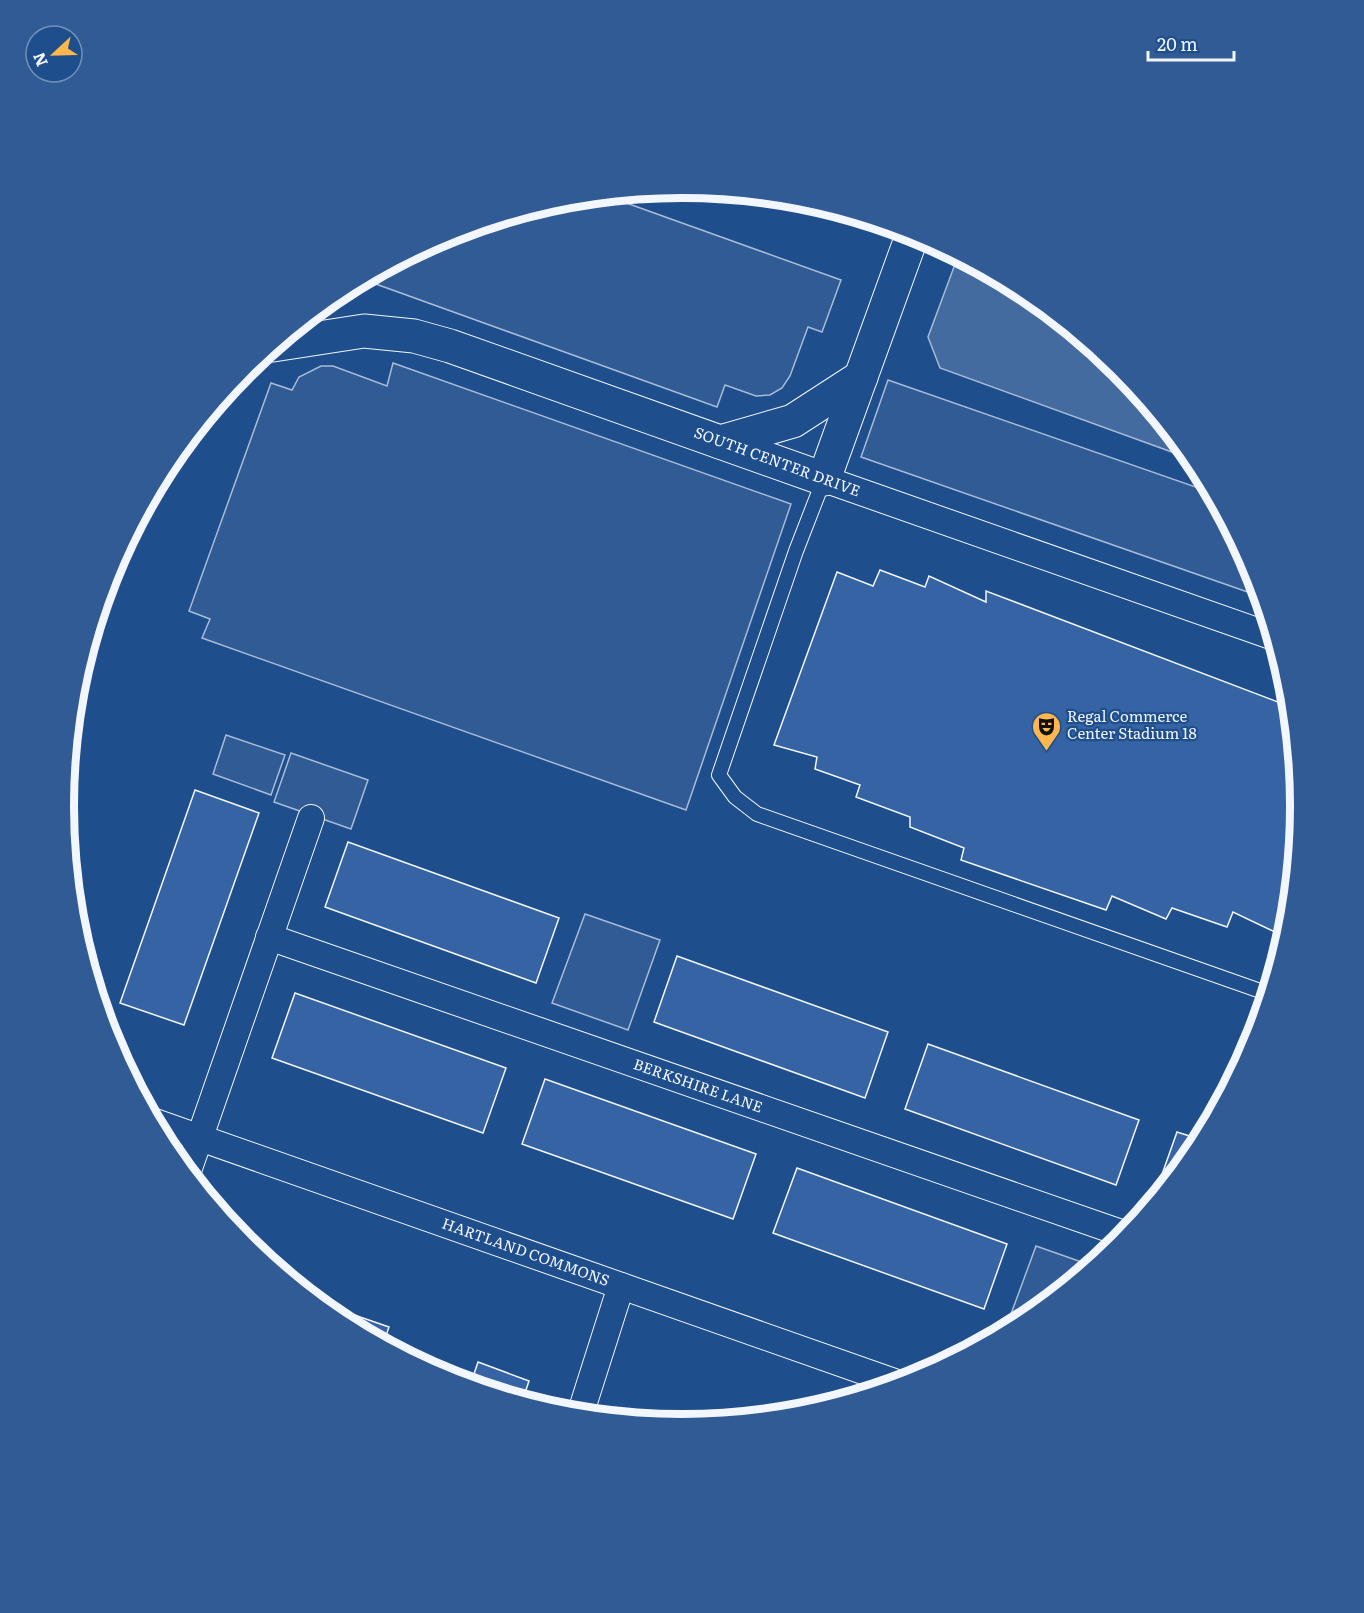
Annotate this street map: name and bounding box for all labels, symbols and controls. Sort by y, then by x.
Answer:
north arrow [24,24,84,84]
scale bar [1148,24,1234,62]
text: 20 m [1157,30,1198,57]
text: N [26,49,53,71]
street label: SOUTH CENTER DRIVE [691,420,864,501]
place label: Regal Commerce Center Stadium 18 [1067,704,1197,744]
theatre icon: Regal Commerce Center Stadium 18 [1030,710,1062,752]
street label: BERKSHIRE LANE [631,1051,766,1118]
street label: HARTLAND COMMONS [439,1211,613,1291]

